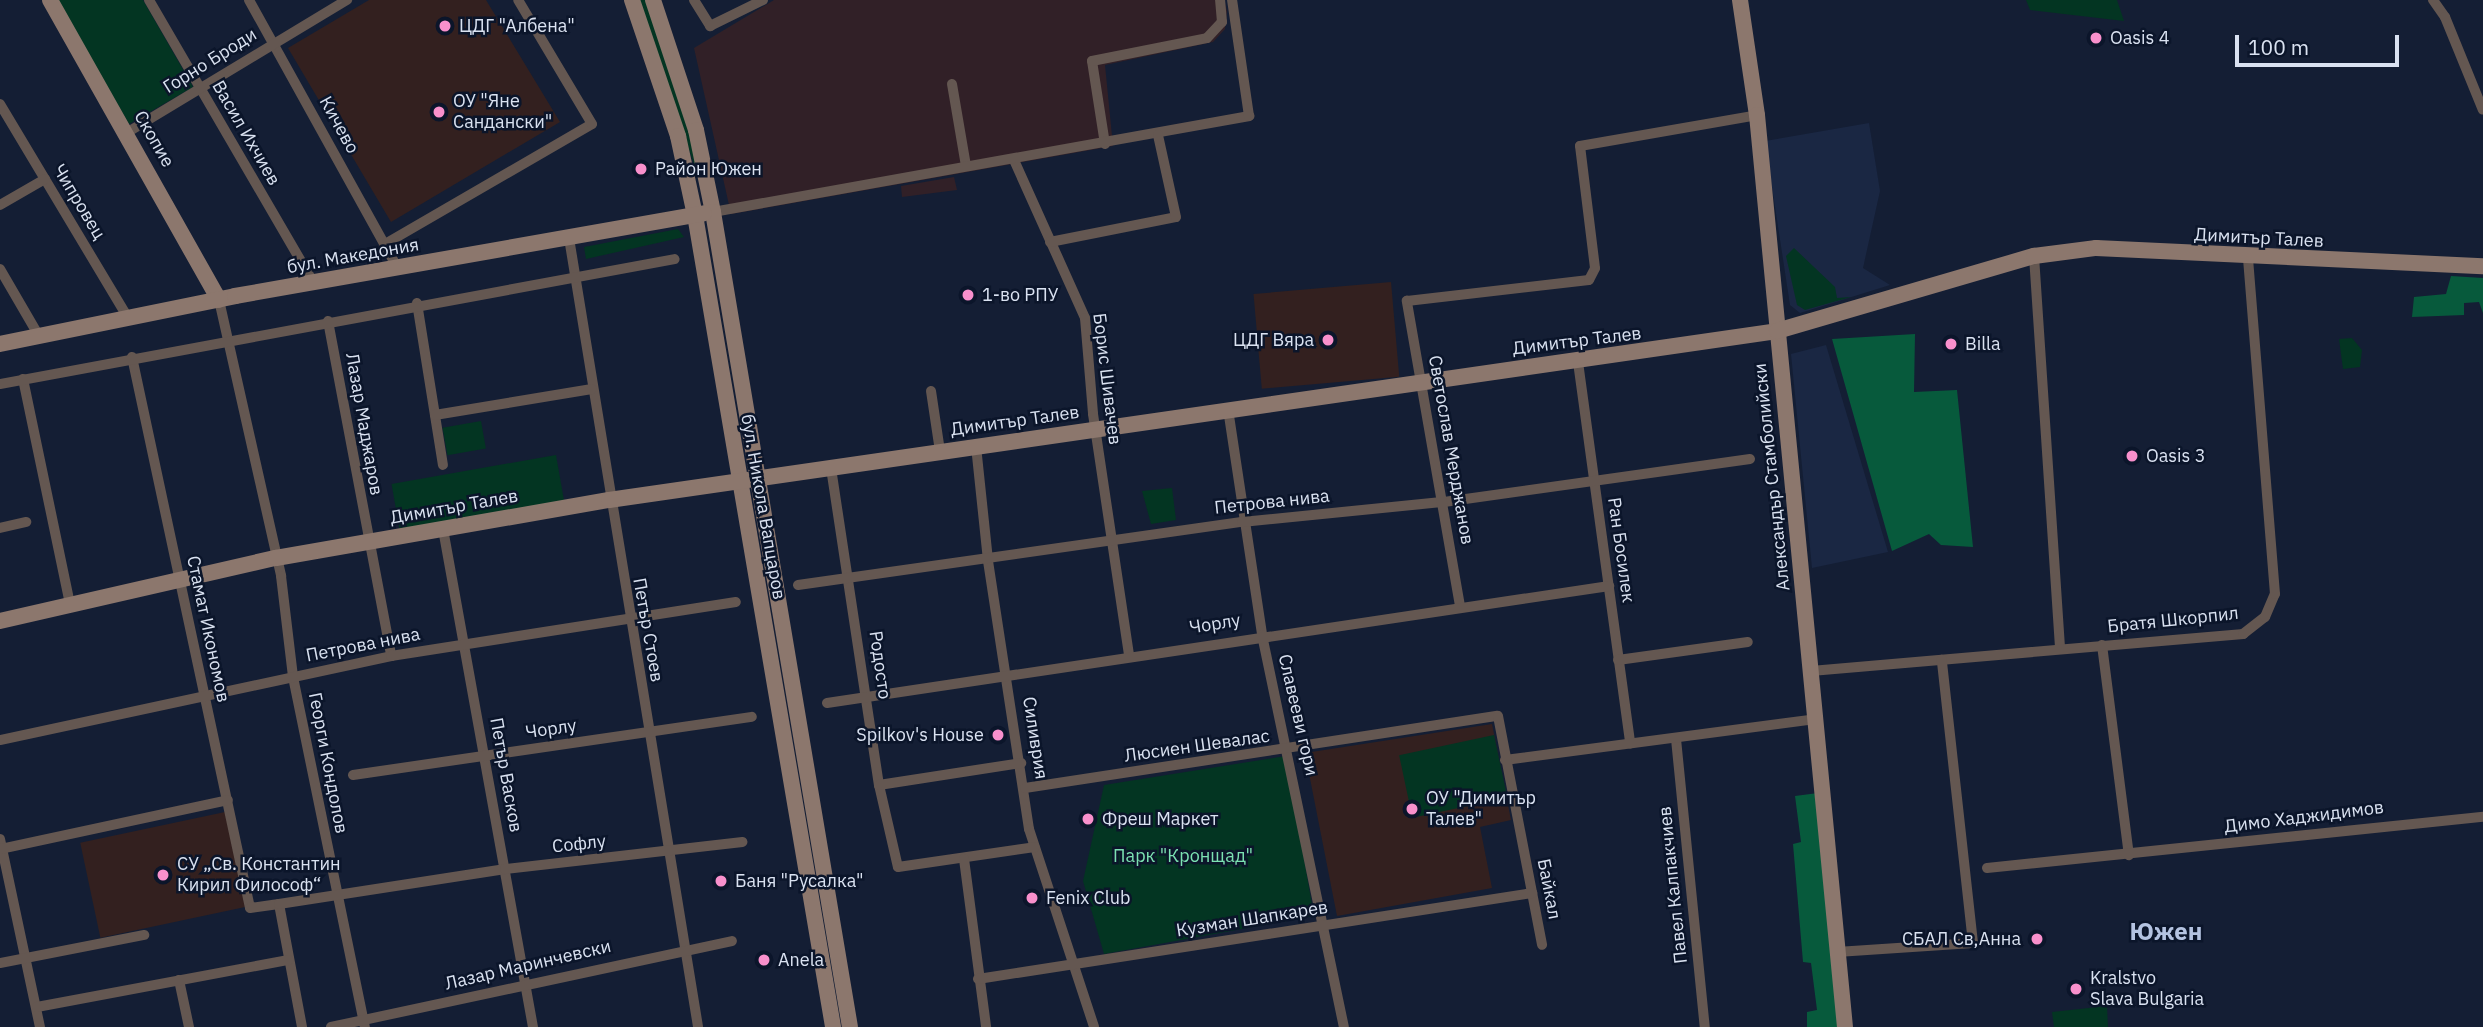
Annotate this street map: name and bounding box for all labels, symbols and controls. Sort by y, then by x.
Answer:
place label: ЦДГ "Албена" [459,15,575,37]
marker: ЦДГ "Албена" [437,18,453,34]
scale bar [2238,21,2402,65]
street label: Горно Броди [159,24,261,98]
place label: Oasis 4 [2110,27,2169,49]
marker: Oasis 4 [2088,30,2104,46]
text: 100 m [2248,33,2309,61]
street label: Васил Ихчиев [207,77,285,189]
place label: ОУ "Яне Сандански" [453,91,552,134]
street label: Кичево [315,93,363,157]
marker: ОУ "Яне Сандански" [431,104,447,120]
street label: Скопие [129,107,179,171]
place label: Район Южен [655,158,762,180]
street label: Чипровец [48,161,110,243]
marker: Район Южен [633,161,649,177]
street label: Димитър Талев [2194,224,2324,252]
street label: бул. Македония [285,234,421,278]
place label: 1-во РПУ [982,284,1058,306]
marker: 1-во РПУ [960,287,976,303]
street label: Борис Шивачев [1088,312,1126,446]
street label: Димитър Талев [1511,322,1643,360]
place label: ЦДГ Вяра [1233,329,1314,351]
marker: ЦДГ Вяра [1320,332,1336,348]
place label: Billa [1965,333,2001,355]
marker: Billa [1943,336,1959,352]
street label: Лазар Маджаров [341,351,387,497]
street label: Светослав Мерджанов [1424,354,1478,546]
street label: Александър Стамболийски [1749,362,1795,592]
street label: Димитър Талев [949,401,1081,441]
street label: бул. Никола Вапцаров [736,413,790,601]
place label: Oasis 3 [2146,445,2205,467]
marker: Oasis 3 [2124,448,2140,464]
street label: Димитър Талев [388,485,520,529]
street label: Петрова нива [1213,485,1331,519]
street label: Ран Босилек [1603,496,1639,604]
street label: Стамат Икономов [182,554,234,704]
street label: Петър Стоев [628,576,668,684]
street label: Братя Шкорпил [2106,602,2240,638]
street label: Чорлу [1188,609,1242,639]
street label: Петрова нива [304,623,422,667]
street label: Родосто [865,629,895,701]
street label: Славееви гори [1274,652,1322,778]
street label: Георги Кондолов [304,691,352,835]
street label: Силиврия [1018,695,1052,781]
street label: Чорлу [524,715,578,743]
street label: Петър Васков [485,716,527,834]
place label: Spilkov's House [856,724,984,746]
street label: Люсиен Шевалас [1123,725,1271,767]
marker: Spilkov's House [990,727,1006,743]
place label: ОУ "Димитър Талев" [1426,788,1536,830]
street label: Димо Хаджидимов [2223,796,2385,838]
marker: ОУ "Димитър Талев" [1404,801,1420,817]
street label: Павел Калпакчиев [1654,805,1692,965]
place label: Фреш Маркет [1102,808,1219,830]
marker: Фреш Маркет [1080,811,1096,827]
street label: Софлу [551,830,607,858]
park label: Парк "Кронщад" [1113,845,1253,867]
place label: СУ „Св. Константин Кирил Философ“ [177,854,341,896]
street label: Байкал [1533,857,1565,921]
marker: СУ „Св. Константин Кирил Философ“ [155,867,171,883]
place label: Баня "Русалка" [735,870,864,892]
marker: Баня "Русалка" [713,873,729,889]
place label: Fenix Club [1046,887,1130,909]
marker: Fenix Club [1024,890,1040,906]
street label: Кузман Шапкарев [1175,896,1329,942]
district label: Южен [2130,918,2202,946]
place label: СБАЛ Св,Анна [1902,928,2021,950]
marker: СБАЛ Св,Анна [2027,929,2047,949]
street label: Лазар Маринчевски [443,935,613,995]
place label: Anela [778,949,824,971]
marker: Anela [756,952,772,968]
place label: Kralstvo Slava Bulgaria [2090,968,2204,1010]
marker: Kralstvo Slava Bulgaria [2068,981,2084,997]

